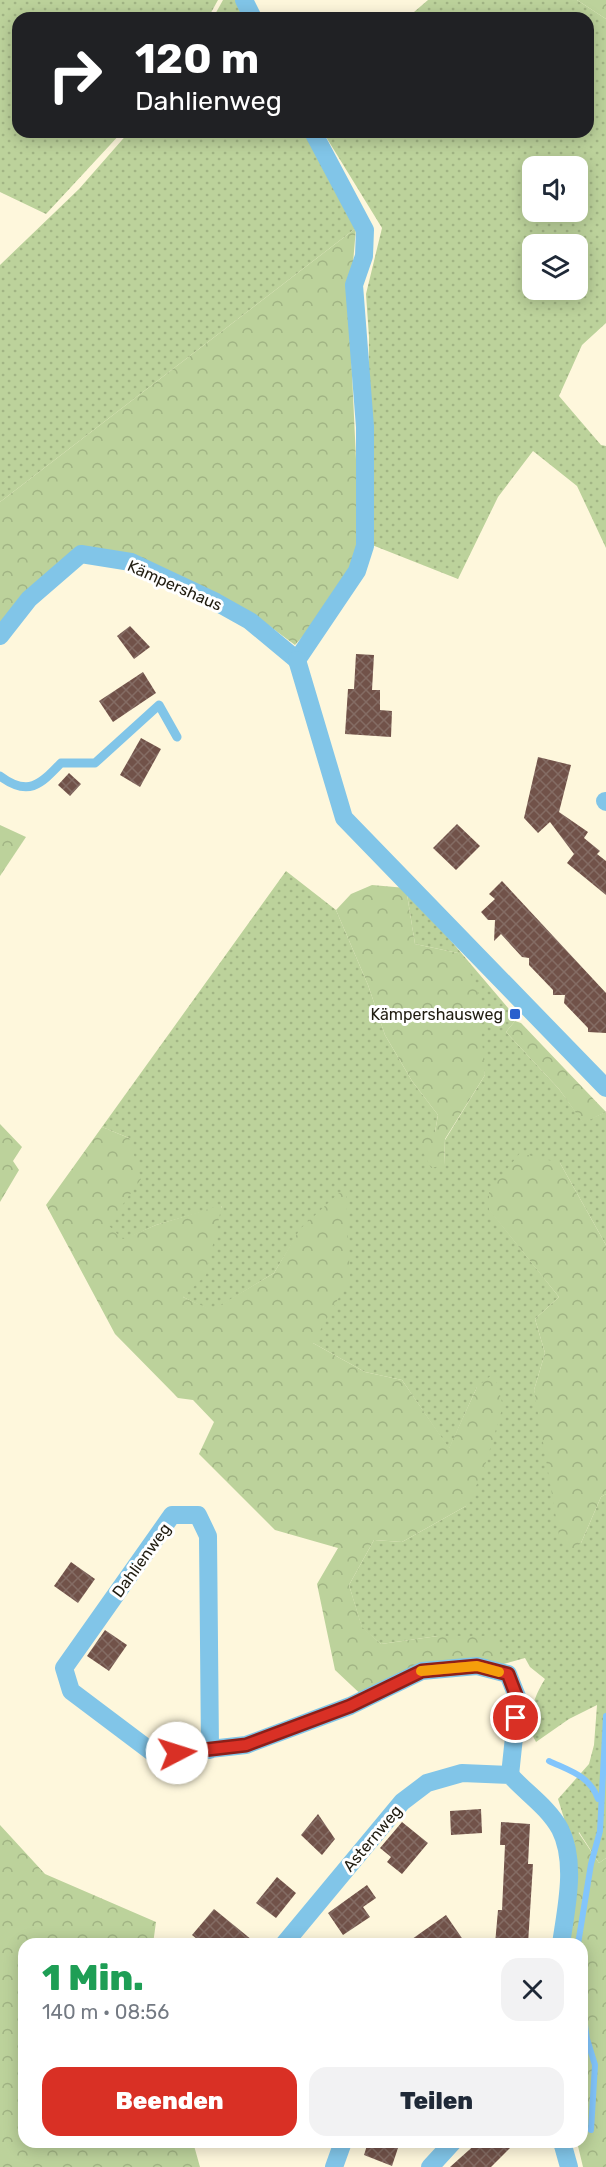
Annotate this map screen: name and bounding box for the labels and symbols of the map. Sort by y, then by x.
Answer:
street label: Kämpershaus [124,556,225,615]
place label: Kämpershausweg [370,1005,503,1024]
marker: Kämpershausweg [508,1007,522,1021]
street label: Dahlienweg [108,1520,175,1601]
pin [490,1692,541,1743]
position arrow [145,1721,209,1785]
street label: Asternweg [339,1801,406,1875]

